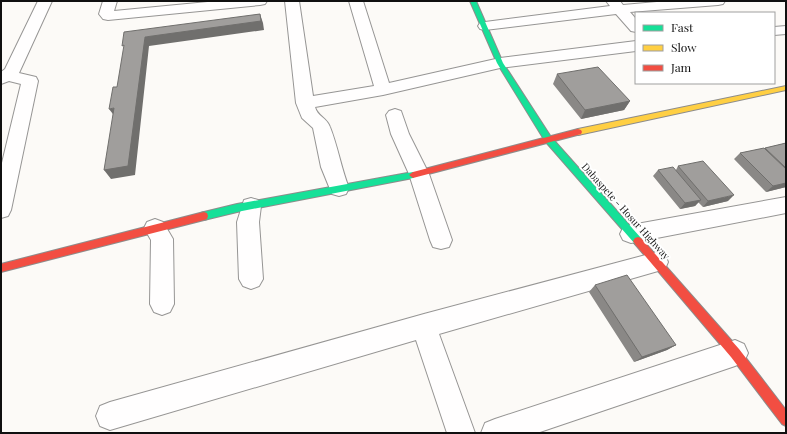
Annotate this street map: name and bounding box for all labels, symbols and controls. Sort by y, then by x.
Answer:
legend [635,12,775,84]
text: Fast [671,19,694,35]
text: Slow [671,39,697,55]
text: Jam [670,59,692,75]
street label: Dabaspete - Hosur Highway [579,160,673,262]

